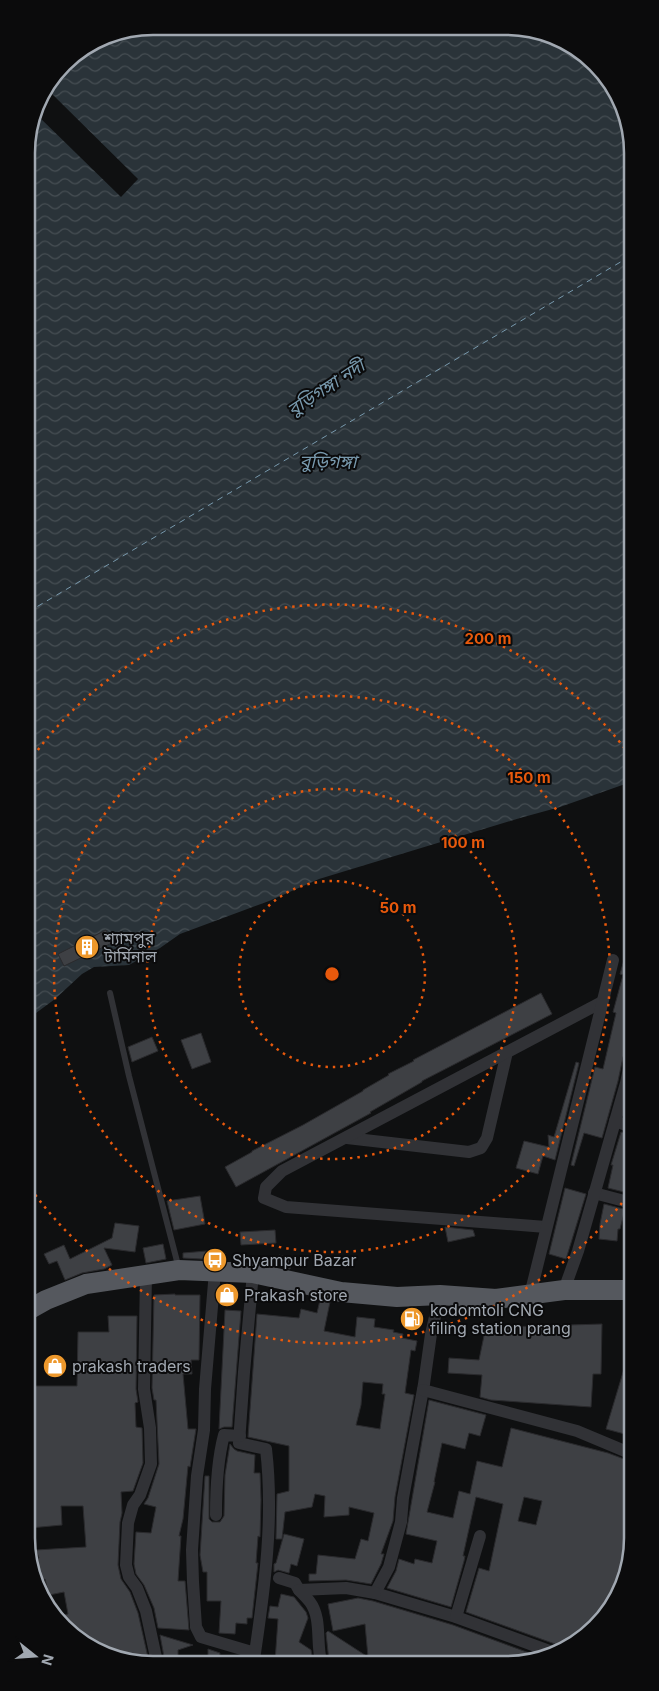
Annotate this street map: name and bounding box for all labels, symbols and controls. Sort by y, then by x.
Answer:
water label: বুড়িগঙ্গা নদী [283,353,371,421]
water label: বুড়িগঙ্গা [299,451,360,473]
text: 200 m [465,629,511,648]
text: 150 m [507,768,551,787]
text: 100 m [441,833,485,852]
text: 50 m [380,898,416,917]
place label: শ্যামপুর টার্মিনাল [103,928,157,966]
building icon: শ্যামপুর টার্মিনাল [74,934,100,960]
centre of rings [323,965,341,983]
bus stop icon: Shyampur Bazar [202,1247,228,1273]
place label: Shyampur Bazar [232,1250,356,1270]
shop icon: Prakash store [214,1282,240,1308]
place label: Prakash store [244,1285,348,1305]
place label: kodomtoli CNG filing station prang [430,1300,571,1338]
fuel station icon: kodomtoli CNG filing station prang [399,1306,425,1332]
shop icon: prakash traders [42,1353,68,1379]
place label: prakash traders [72,1356,191,1376]
north arrow [10,1631,60,1681]
text: N [38,1652,58,1668]

